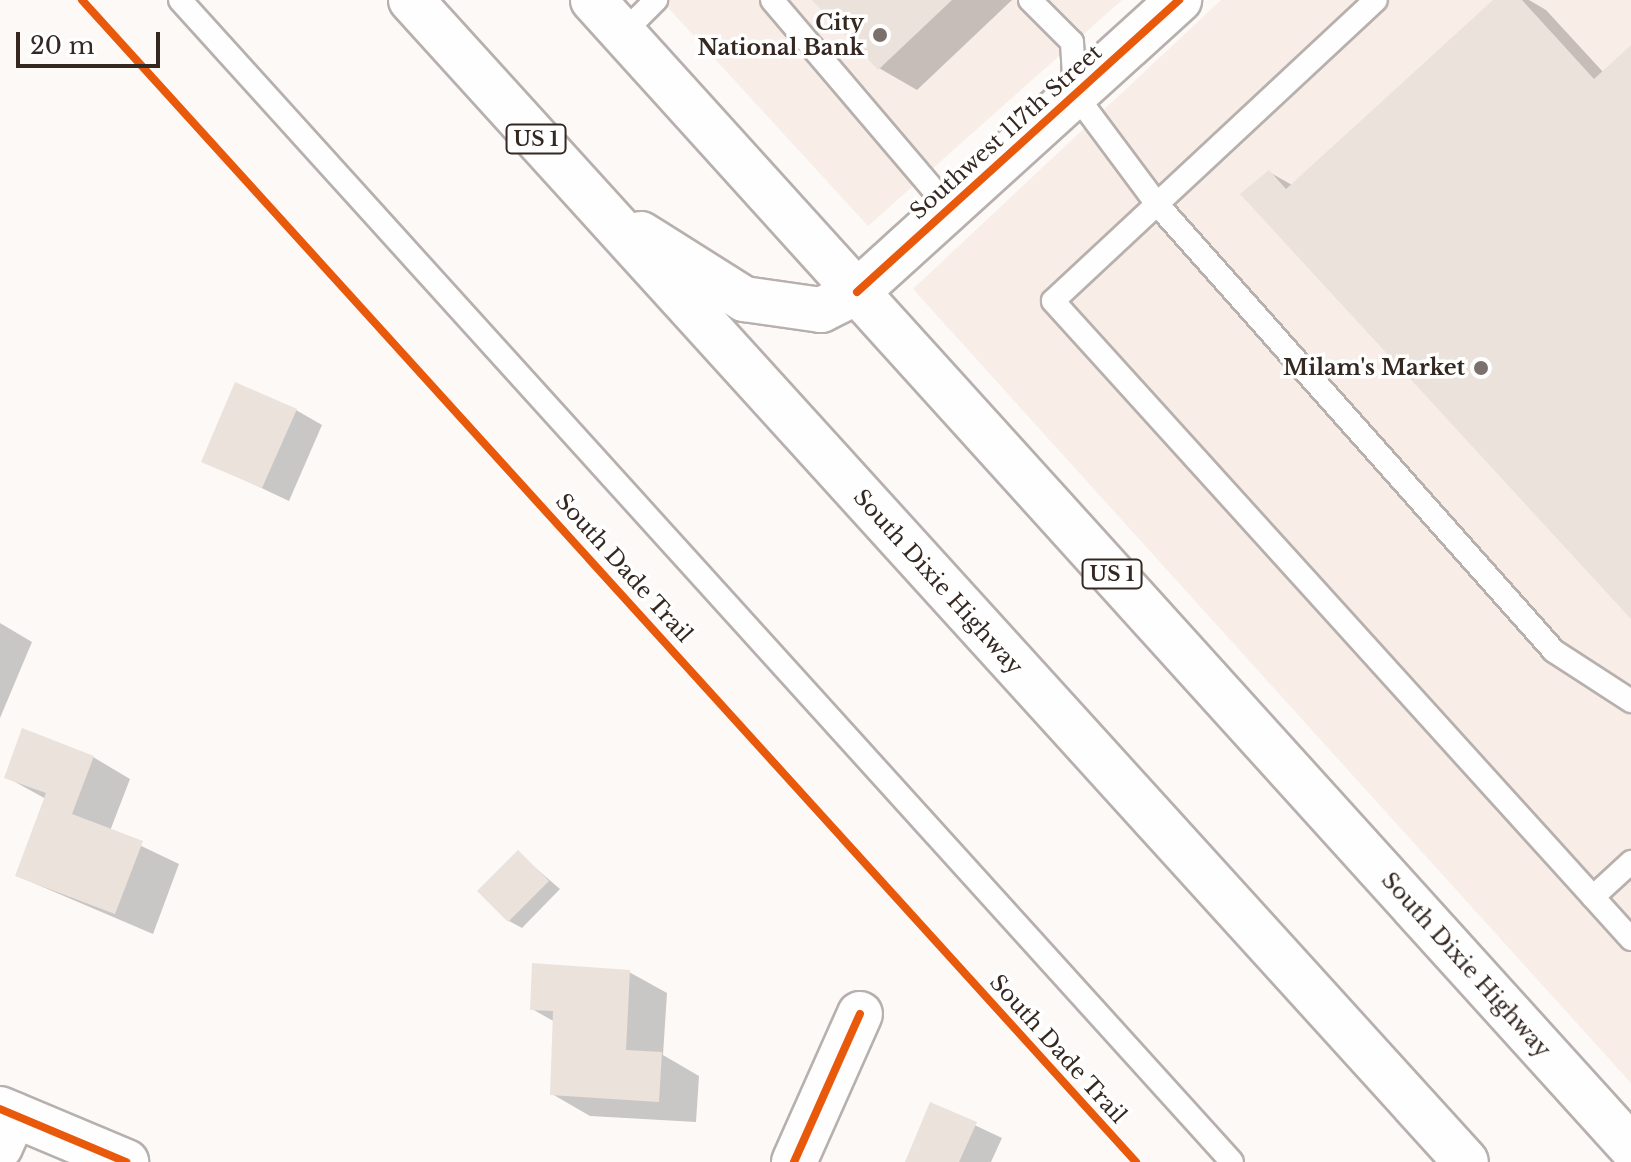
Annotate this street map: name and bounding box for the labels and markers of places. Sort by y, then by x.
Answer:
place label: City National Bank [698,9,864,60]
marker: City National Bank [871,26,889,44]
place label: Milam's Market [1283,355,1465,381]
marker: Milam's Market [1472,359,1490,377]

